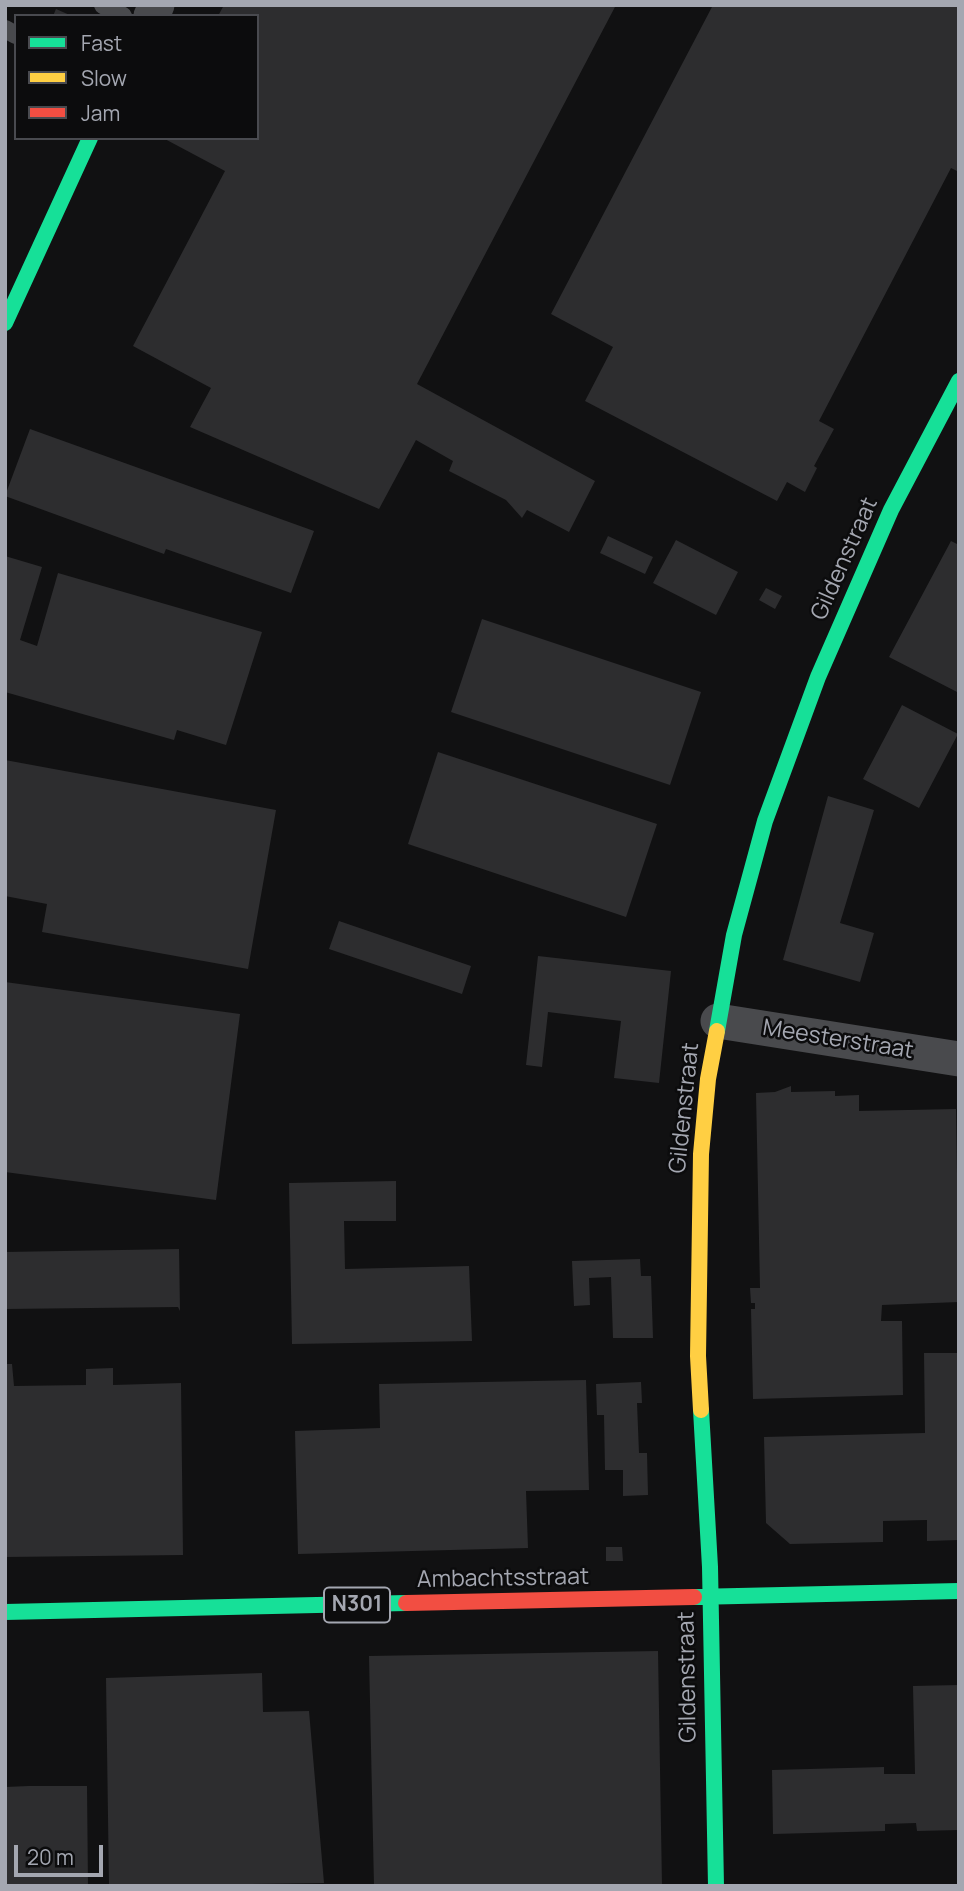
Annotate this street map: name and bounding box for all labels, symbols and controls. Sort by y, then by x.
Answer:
legend [14,14,259,140]
text: Fast [81,29,122,57]
text: Slow [81,64,127,92]
text: Jam [81,99,120,127]
street label: Gildenstraat [806,493,884,625]
street label: Meesterstraat [761,1014,915,1066]
street label: Gildenstraat [664,1041,706,1175]
street label: Ambachtsstraat [417,1564,589,1594]
road number: N301 [324,1588,390,1622]
street label: Gildenstraat [673,1611,703,1743]
scale bar [18,1832,107,1876]
text: 20 m [27,1843,74,1871]

